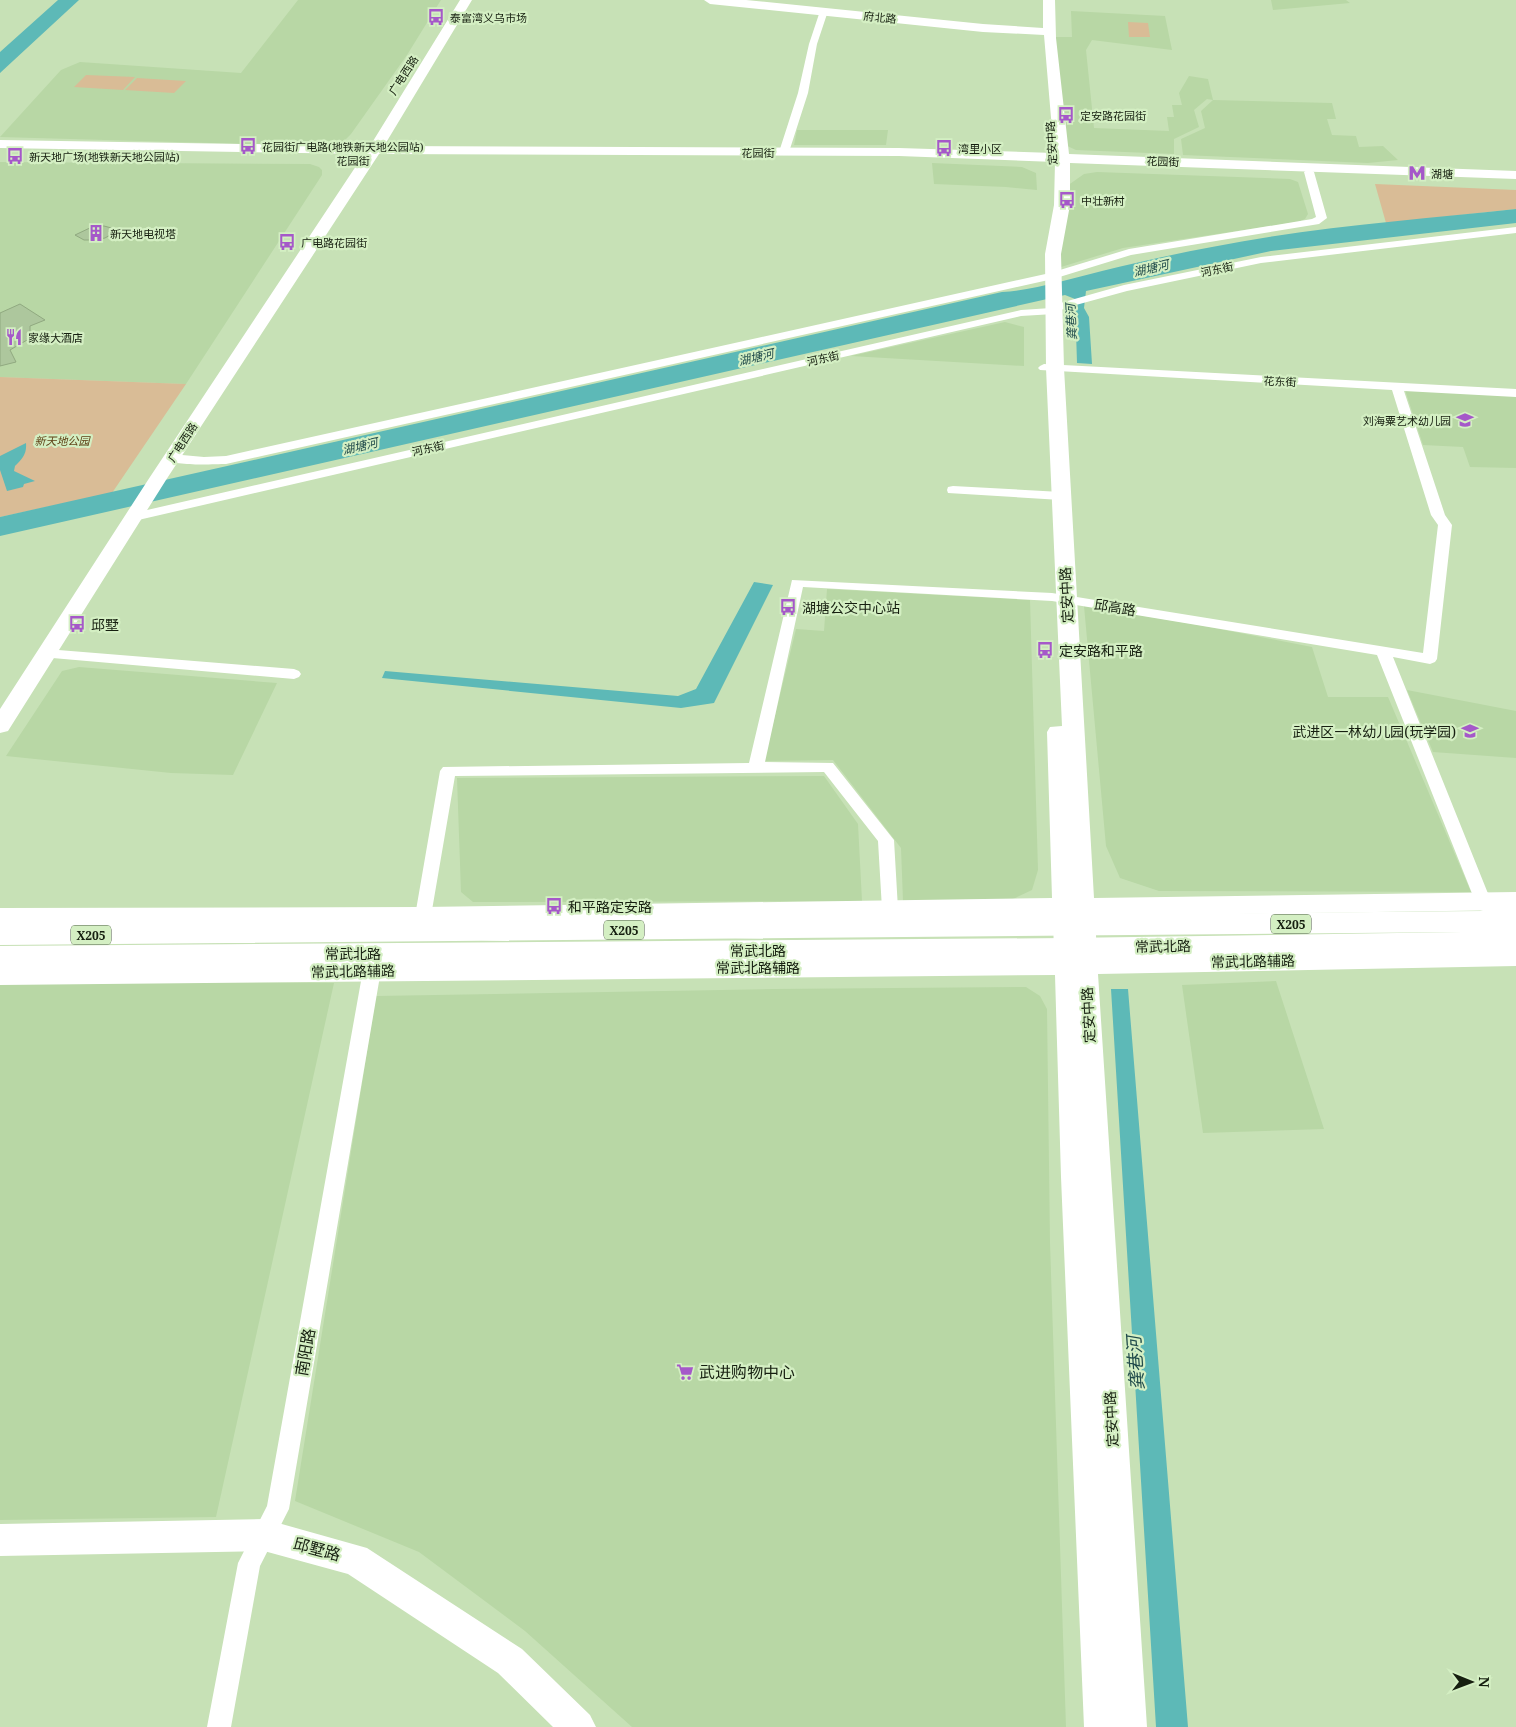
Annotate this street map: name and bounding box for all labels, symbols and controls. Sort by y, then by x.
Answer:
bus stop icon: 泰富湾义乌市场 [426,7,446,27]
street label: 府北路 [863,8,897,26]
place label: 泰富湾义乌市场 [450,10,527,25]
street label: 广电西路 [385,52,421,98]
bus stop icon: 定安路花园街 [1056,105,1076,125]
place label: 定安路花园街 [1080,108,1146,123]
street label: 定安中路 [1042,121,1060,165]
bus stop icon: 花园街广电路(地铁新天地公园站) [238,136,258,156]
bus stop icon: 湾里小区 [934,138,954,158]
place label: 花园街广电路(地铁新天地公园站) [262,139,424,154]
place label: 湾里小区 [958,141,1002,156]
street label: 花园街 [742,145,775,160]
bus stop icon: 新天地广场(地铁新天地公园站) [5,146,25,166]
place label: 新天地广场(地铁新天地公园站) [29,149,180,164]
street label: 花园街 [337,153,370,168]
street label: 花园街 [1146,153,1180,169]
metro station icon: 湖塘 [1407,163,1427,183]
place label: 湖塘 [1431,166,1453,181]
bus stop icon: 中壮新村 [1057,190,1077,210]
place label: 中壮新村 [1081,193,1125,208]
building icon: 新天地电视塔 [86,223,106,243]
place label: 新天地电视塔 [110,226,176,241]
bus stop icon: 广电路花园街 [277,232,297,252]
place label: 广电路花园街 [301,235,367,250]
water label: 湖塘河 [1132,255,1172,280]
street label: 河东街 [1199,258,1235,280]
water label: 龚巷河 [1061,302,1080,340]
restaurant icon: 家缘大酒店 [4,327,24,347]
place label: 家缘大酒店 [28,330,83,345]
water label: 湖塘河 [737,344,777,369]
street label: 河东街 [805,347,841,369]
street label: 花东街 [1263,373,1297,389]
school or university icon: 刘海粟艺术幼儿园 [1455,410,1475,430]
place label: 刘海粟艺术幼儿园 [1363,413,1451,428]
street label: 广电西路 [164,419,200,465]
park label: 新天地公园 [35,433,91,448]
water label: 湖塘河 [341,433,381,458]
street label: 河东街 [410,437,446,459]
street label: 定安中路 [1055,567,1077,623]
street label: 邱高路 [1093,594,1137,620]
bus stop icon: 湖塘公交中心站 [778,597,798,617]
place label: 湖塘公交中心站 [802,598,900,617]
bus stop icon: 邱墅 [67,614,87,634]
place label: 邱墅 [91,615,119,634]
bus stop icon: 定安路和平路 [1035,640,1055,660]
place label: 定安路和平路 [1059,641,1143,660]
school or university icon: 武进区一林幼儿园(玩学园) [1460,721,1480,741]
place label: 武进区一林幼儿园(玩学园) [1292,722,1456,741]
bus stop icon: 和平路定安路 [544,896,564,916]
place label: 和平路定安路 [568,897,652,916]
road number: X205 [1271,914,1311,934]
road number: X205 [604,920,644,940]
road number: X205 [71,926,111,944]
street label: 常武北路 [1135,936,1191,956]
street label: 常武北路 [730,941,786,960]
street label: 常武北路 [325,944,381,963]
street label: 常武北路辅路 [1211,951,1295,971]
street label: 常武北路辅路 [716,958,800,977]
street label: 常武北路辅路 [311,961,395,981]
street label: 定安中路 [1077,987,1099,1043]
street label: 南阳路 [290,1326,320,1378]
water label: 龚巷河 [1121,1332,1149,1391]
place label: 武进购物中心 [699,1361,795,1383]
supermarket icon: 武进购物中心 [675,1362,695,1382]
street label: 定安中路 [1100,1391,1122,1447]
street label: 邱墅路 [291,1532,343,1566]
north arrow [1446,1657,1496,1707]
text: N [1475,1677,1494,1688]

